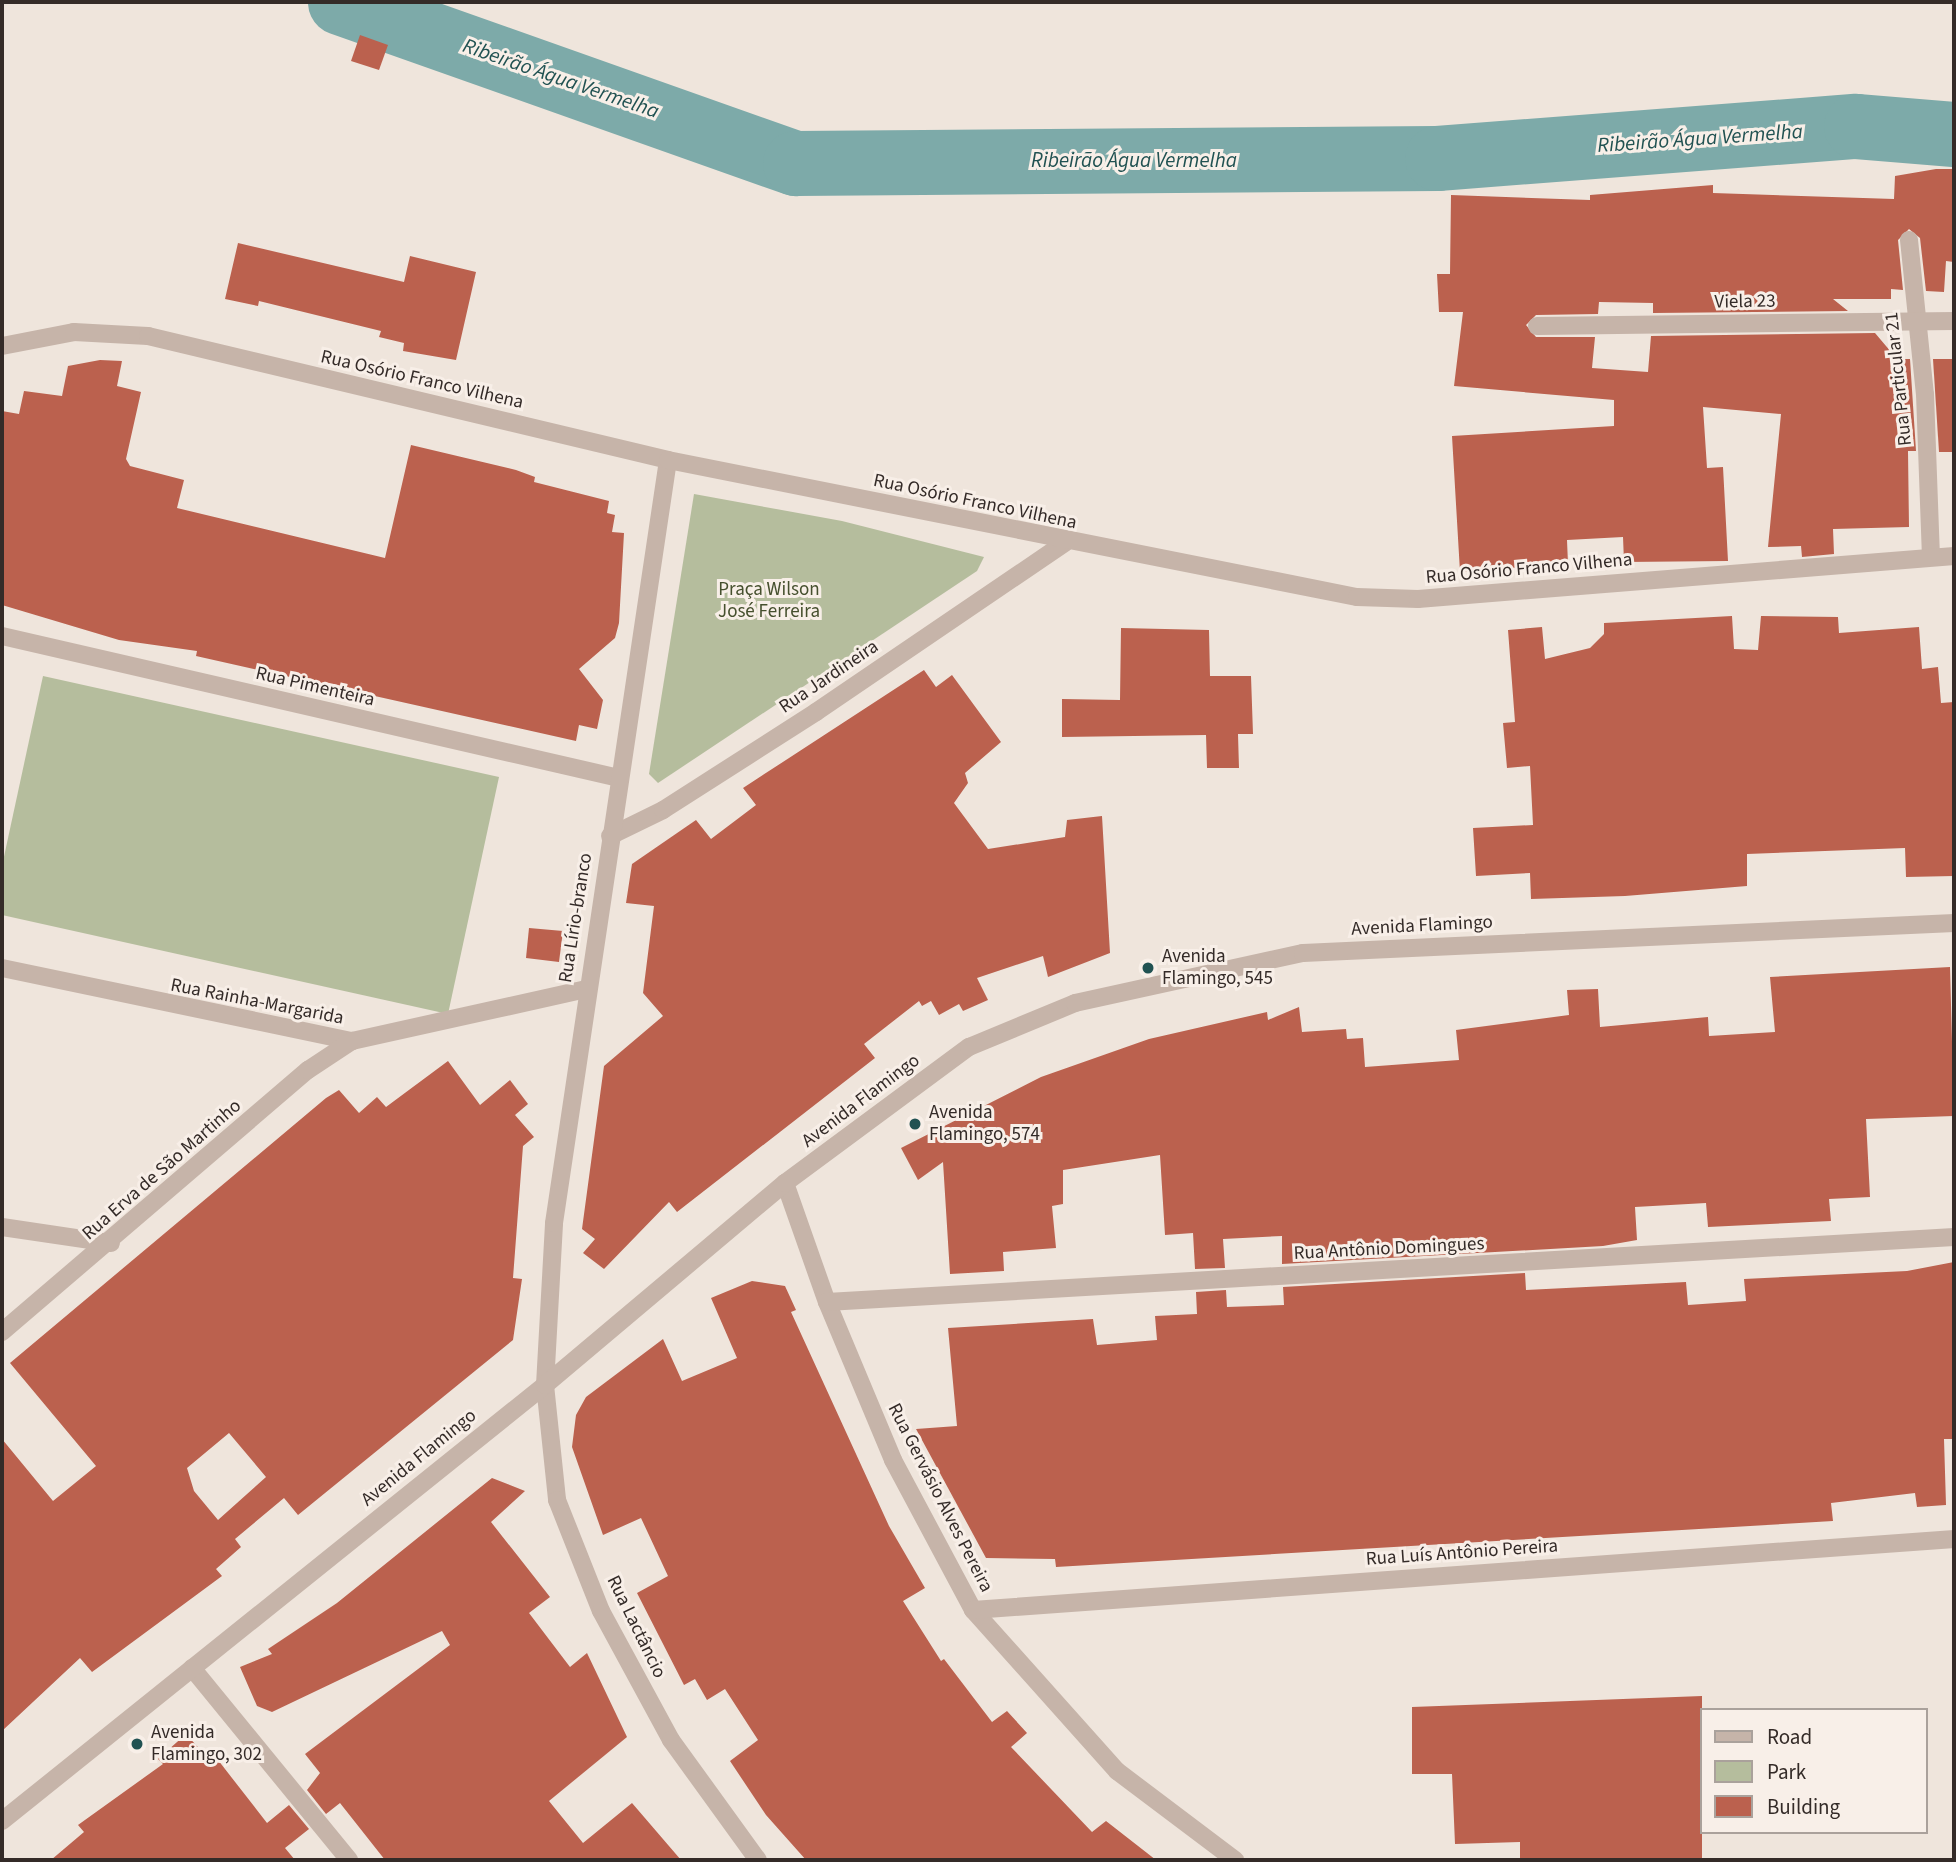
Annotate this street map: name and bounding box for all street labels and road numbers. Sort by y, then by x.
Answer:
street label: Viela 23 [1714,290,1776,314]
street label: Rua Particular 21 [1881,311,1917,447]
street label: Rua Osório Franco Vilhena [318,346,526,414]
street label: Rua Osório Franco Vilhena [871,469,1079,535]
street label: Rua Osório Franco Vilhena [1425,549,1633,589]
street label: Rua Jardineira [775,635,883,719]
street label: Rua Pimenteira [253,662,377,712]
street label: Rua Lírio-branco [554,851,598,985]
street label: Avenida Flamingo [1351,911,1493,941]
street label: Rua Rainha-Margarida [169,974,345,1030]
street label: Avenida Flamingo [798,1049,924,1153]
street label: Rua Erva de São Martinho [78,1095,246,1245]
street label: Rua Antônio Domingues [1293,1233,1485,1265]
street label: Rua Gervásio Alves Pereira [882,1400,998,1596]
street label: Avenida Flamingo [357,1405,481,1511]
street label: Rua Luís Antônio Pereira [1365,1535,1559,1571]
street label: Rua Lactâncio [601,1572,671,1682]

